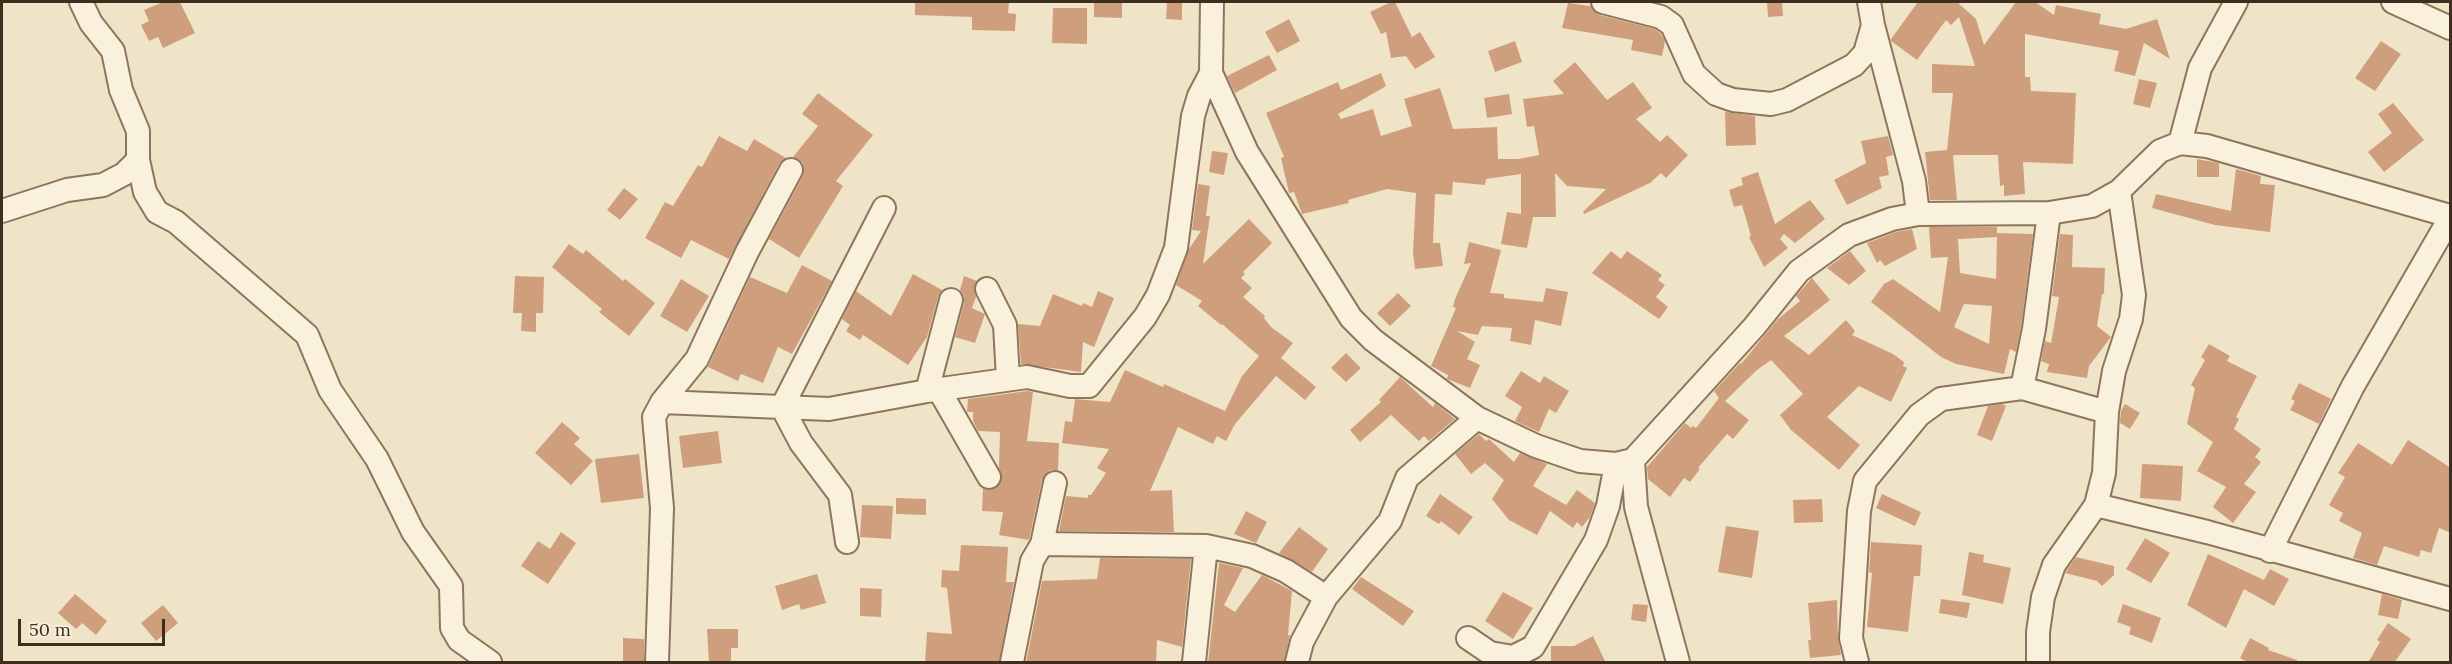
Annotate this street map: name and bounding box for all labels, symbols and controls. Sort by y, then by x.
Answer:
scale bar [21,607,168,645]
text: 50 m [29,618,71,641]

